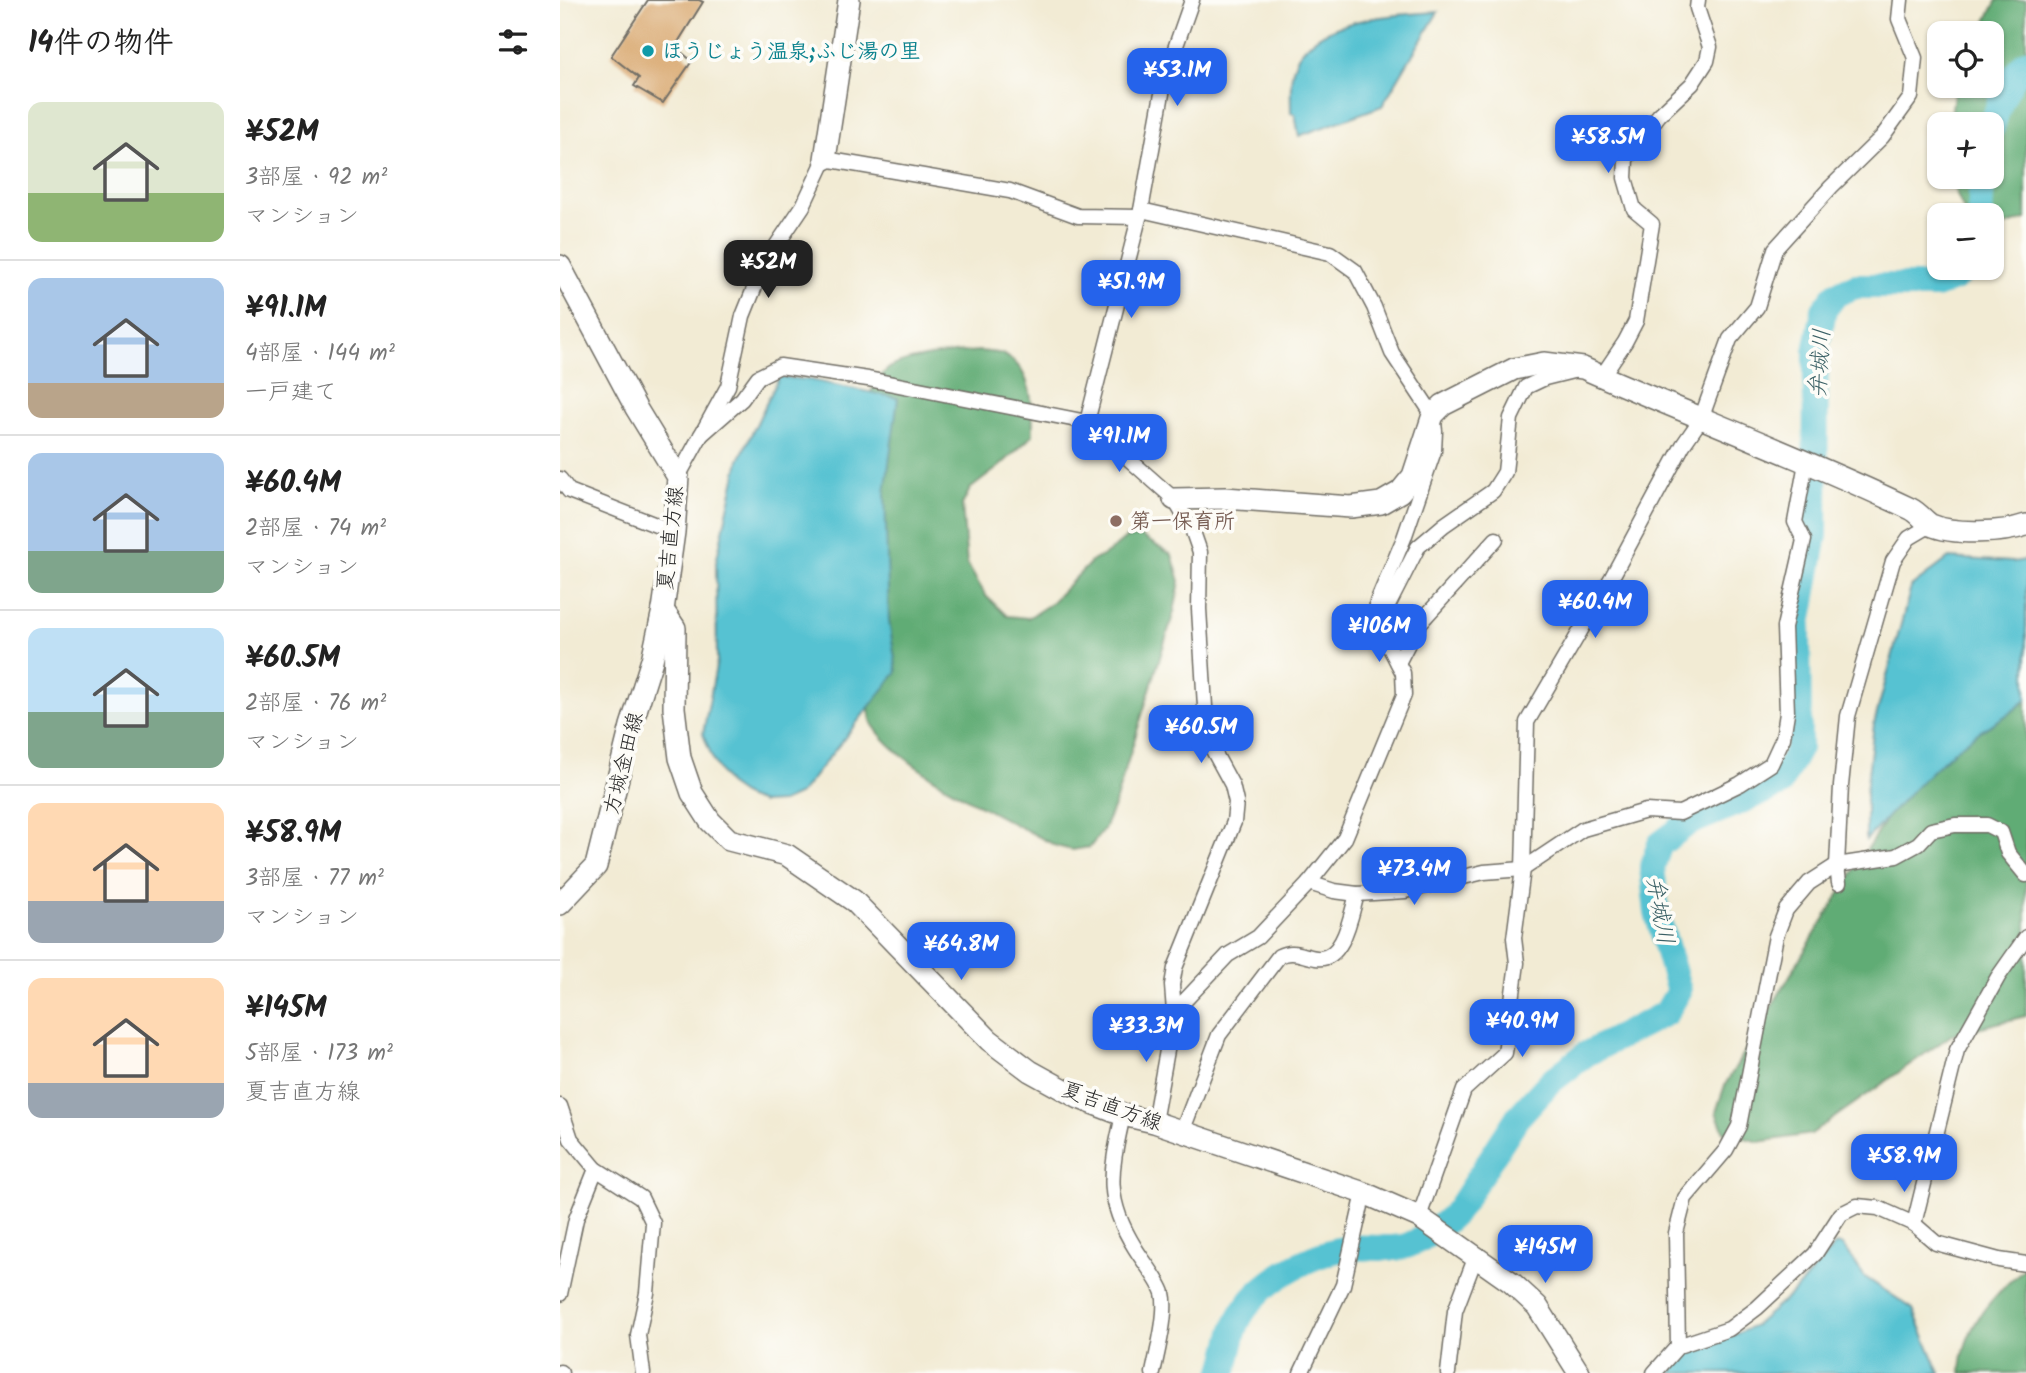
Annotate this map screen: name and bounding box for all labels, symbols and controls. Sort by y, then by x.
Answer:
text: 14件の物件 [28,20,173,68]
map controls [1927,21,2004,280]
button: locate [1927,21,2004,98]
icon: filters [494,23,532,61]
place label: ほうじょう温泉;ふじ湯の里 [662,36,920,69]
marker: ほうじょう温泉;ふじ湯の里 [640,43,656,59]
pin: ¥53.1M [1120,48,1234,108]
text: ¥53.1M [1143,53,1211,89]
text: ¥52M [245,109,319,157]
button: + [1927,112,2004,189]
pin: ¥58.5M [1551,116,1665,175]
text: ¥58.5M [1571,120,1645,156]
icon: home [84,130,168,214]
text: 3部屋 · 92 m² [245,160,387,196]
text: マンション [245,199,359,235]
button: − [1927,203,2004,280]
pin: ¥52M [727,240,809,300]
text: ¥52M [740,245,796,281]
pin: ¥51.9M [1074,260,1188,320]
text: ¥51.9M [1097,265,1165,301]
text: ¥91.1M [245,285,327,333]
icon: home [84,306,168,390]
water label: 弁城川 [1801,327,1841,399]
text: 4部屋 · 144 m² [245,336,395,372]
text: 一戸建て [245,375,337,411]
pin: ¥91.1M [1062,414,1176,474]
text: ¥91.1M [1088,419,1150,455]
text: ¥60.4M [245,460,341,508]
icon: home [84,481,168,565]
street label: 夏吉直方線 [650,484,693,592]
place label: 第一保育所 [1130,506,1235,539]
text: 2部屋 · 74 m² [245,511,386,547]
marker: 第一保育所 [1108,513,1124,529]
text: マンション [245,550,359,586]
pin: ¥60.4M [1538,580,1652,640]
text: ¥60.4M [1558,585,1632,621]
pin: ¥106M [1330,604,1428,664]
text: ¥106M [1348,609,1410,645]
text: ¥60.5M [245,635,340,683]
icon: home [84,656,168,740]
text: 2部屋 · 76 m² [245,686,386,722]
pin: ¥60.5M [1144,706,1258,765]
street label: 方城金田線 [596,708,653,818]
text: ¥60.5M [1165,710,1237,746]
text: マンション [245,725,359,761]
text: ¥58.9M [245,810,341,858]
icon: home [84,831,168,915]
pin: ¥73.4M [1357,848,1471,907]
text: ¥73.4M [1378,852,1450,888]
text: 3部屋 · 77 m² [245,861,384,897]
water label: 弁城川 [1635,873,1683,947]
text: マンション [245,900,359,936]
pin: ¥64.8M [904,922,1018,982]
text: ¥64.8M [923,927,999,963]
text: ¥145M [245,985,327,1033]
pin: ¥40.9M [1465,1000,1579,1059]
pin: ¥33.3M [1089,1004,1203,1064]
text: ¥40.9M [1486,1004,1558,1040]
icon: home [84,1006,168,1090]
text: ¥33.3M [1109,1009,1183,1045]
text: 5部屋 · 173 m² [245,1036,393,1072]
street label: 夏吉直方線 [1057,1074,1166,1141]
text: 夏吉直方線 [245,1075,360,1111]
pin: ¥58.9M [1847,1134,1961,1194]
text: ¥58.9M [1867,1139,1941,1175]
pin: ¥145M [1496,1226,1594,1285]
text: ¥145M [1514,1230,1576,1266]

